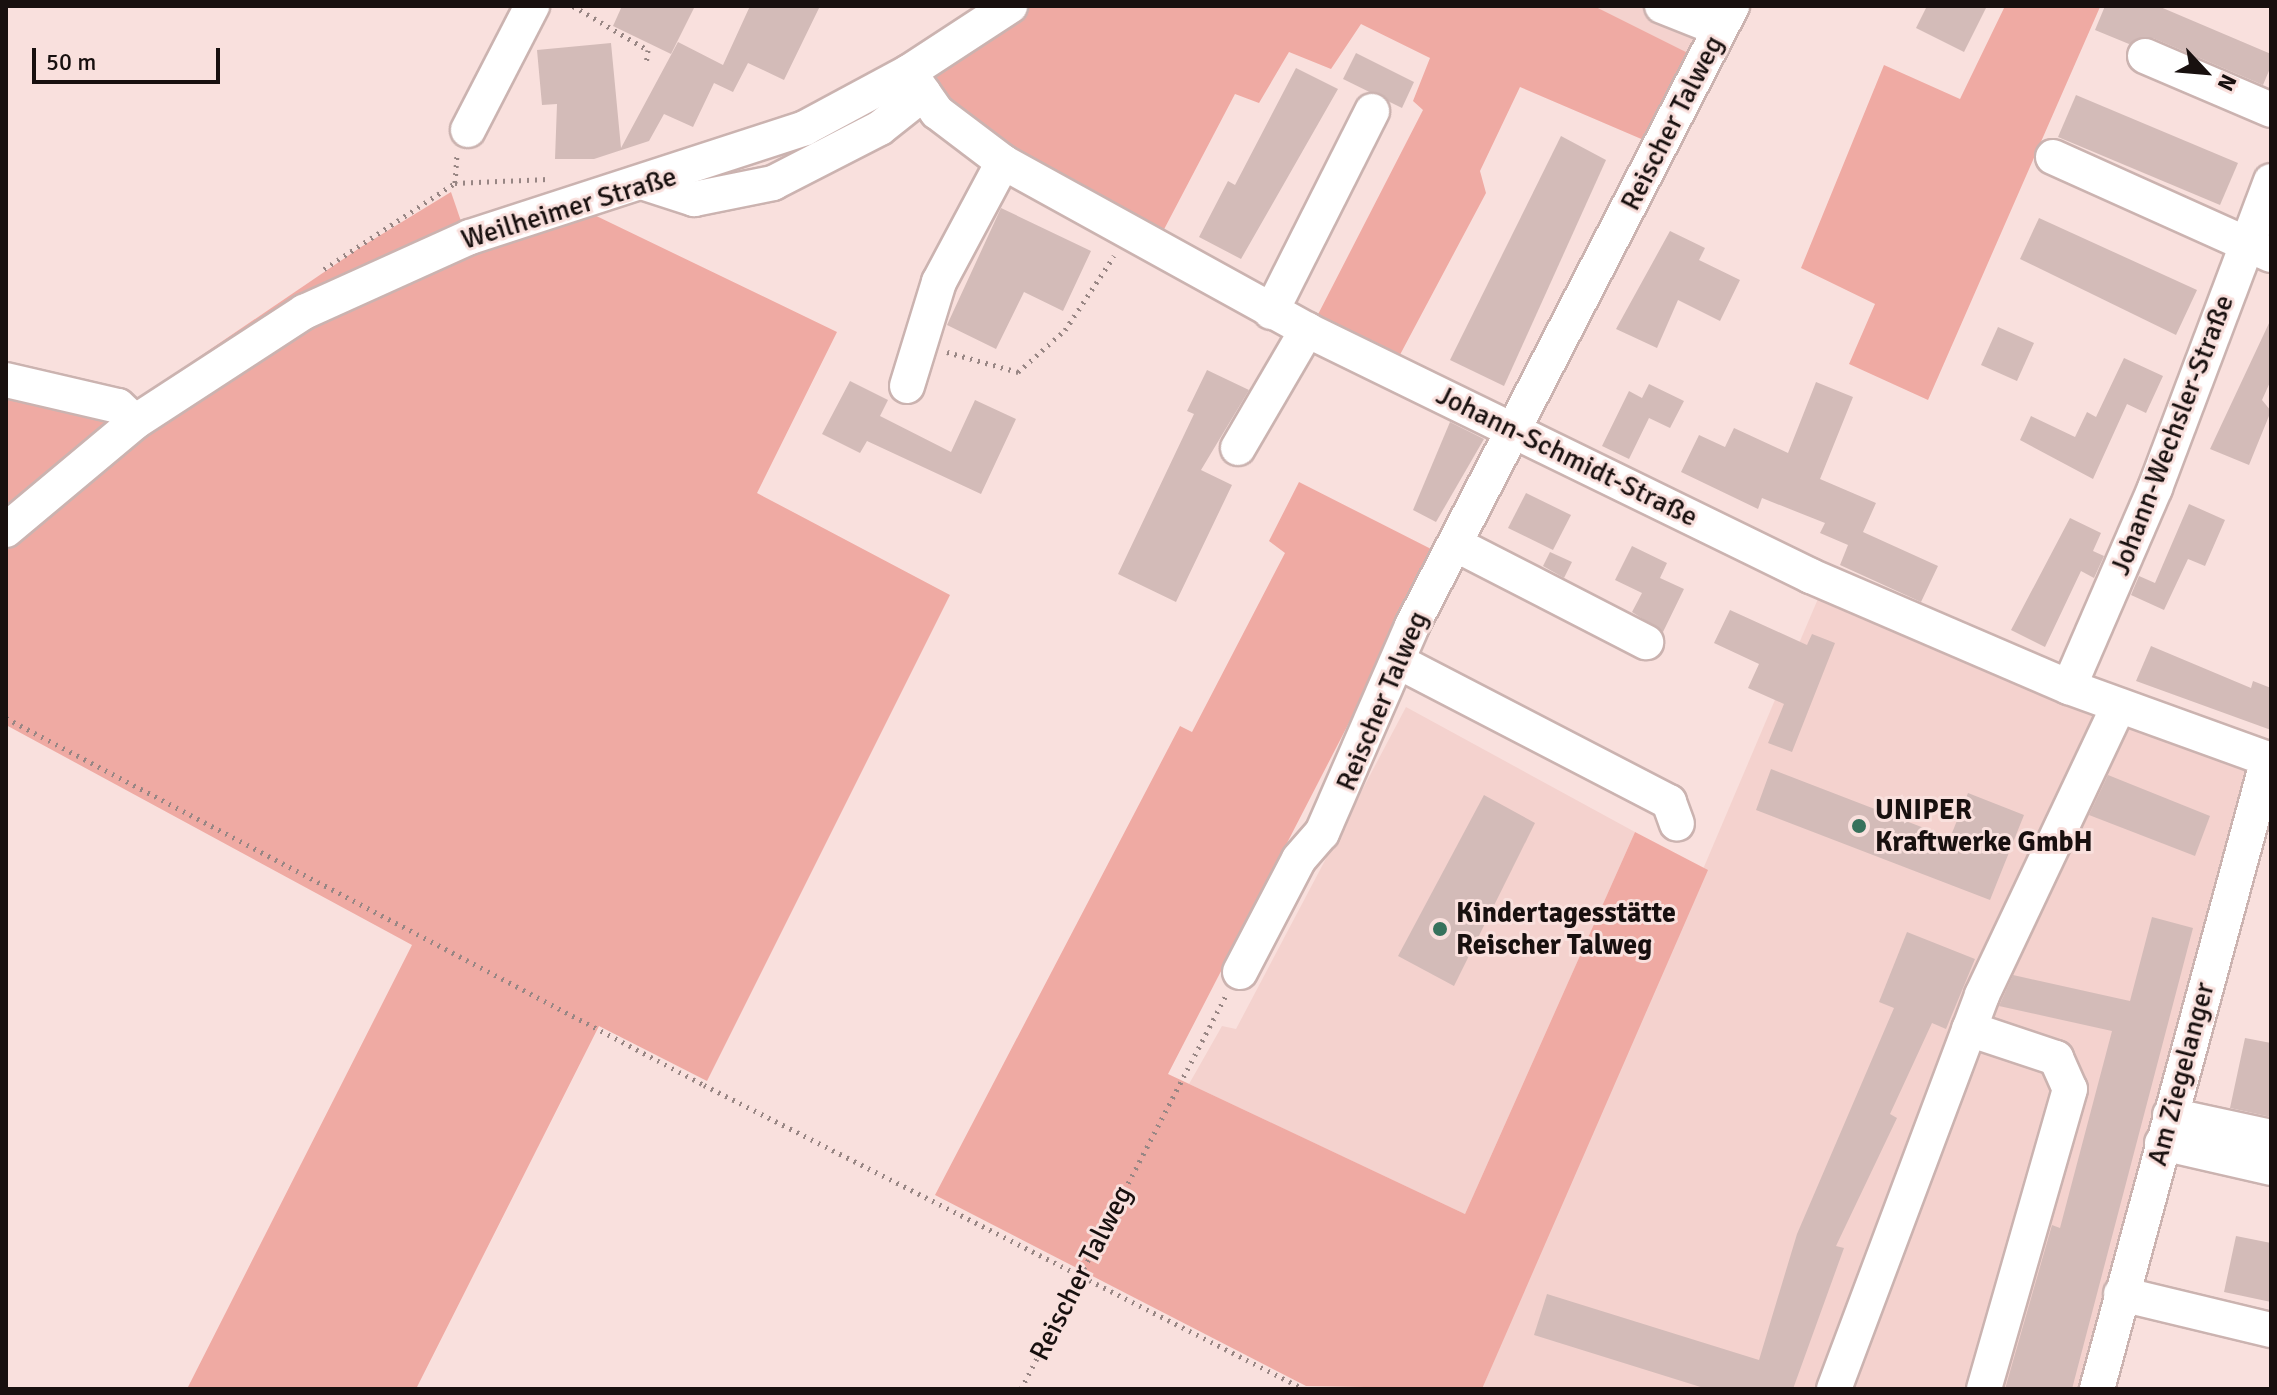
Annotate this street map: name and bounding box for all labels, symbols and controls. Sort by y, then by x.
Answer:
street label: Reischer Talweg [1613,30,1731,216]
scale bar [36,32,224,82]
north arrow [2165,32,2245,112]
text: 50 m [46,47,96,77]
text: N [2212,70,2243,96]
street label: Weilheimer Straße [457,159,681,257]
street label: Johann-Wechsler-Straße [2103,290,2241,580]
street label: Johann-Schmidt-Straße [1431,378,1703,534]
street label: Reischer Talweg [1329,606,1435,796]
place label: UNIPER Kraftwerke GmbH [1875,793,2093,859]
marker: UNIPER Kraftwerke GmbH [1850,817,1868,835]
place label: Kindertagesstätte Reischer Talweg [1456,896,1676,962]
marker: Kindertagesstätte Reischer Talweg [1431,920,1449,938]
street label: Am Ziegelanger [2140,979,2222,1169]
street label: Reischer Talweg [1022,1180,1140,1366]

